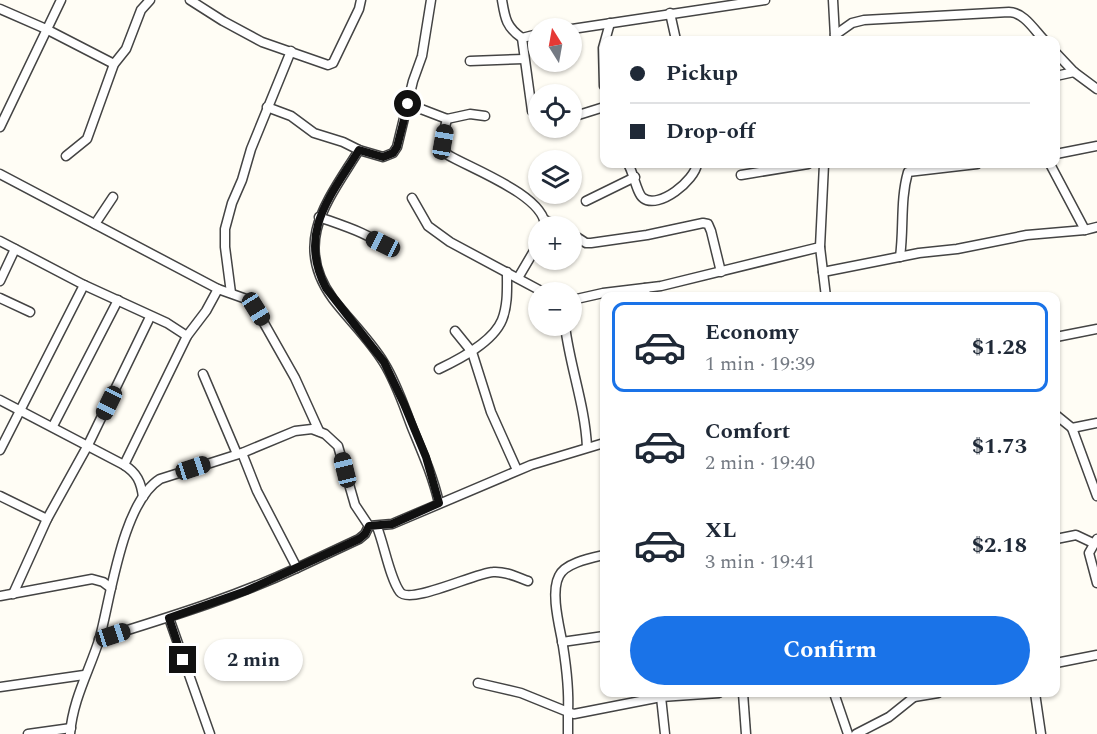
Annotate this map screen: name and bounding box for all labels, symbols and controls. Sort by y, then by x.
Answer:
north arrow [528,18,582,72]
map controls [528,18,582,336]
text: Pickup [666,57,738,90]
button: locate [528,84,582,138]
route start [394,90,421,117]
text: Drop-off [666,115,755,148]
car [431,123,455,161]
button: layers [528,150,582,204]
button: + [528,216,582,270]
car [363,228,403,260]
button: − [528,282,582,336]
car [239,289,273,329]
text: Economy [705,316,798,349]
icon: car [633,320,687,374]
text: $1.28 [972,331,1027,364]
text: 1 min · 19:39 [705,349,815,379]
car [93,383,125,423]
text: Comfort [705,415,790,448]
icon: car [633,419,687,473]
text: $1.73 [972,430,1027,463]
text: 2 min · 19:40 [705,448,815,478]
car [332,450,358,490]
car [173,454,213,482]
text: XL [705,514,736,547]
icon: car [633,518,687,572]
text: $2.18 [972,529,1027,562]
text: 3 min · 19:41 [705,547,815,577]
button: Confirm [630,616,1030,685]
car [93,621,133,649]
callout: 2 min [204,639,303,681]
text: 2 min [227,645,280,675]
route end [169,646,196,673]

